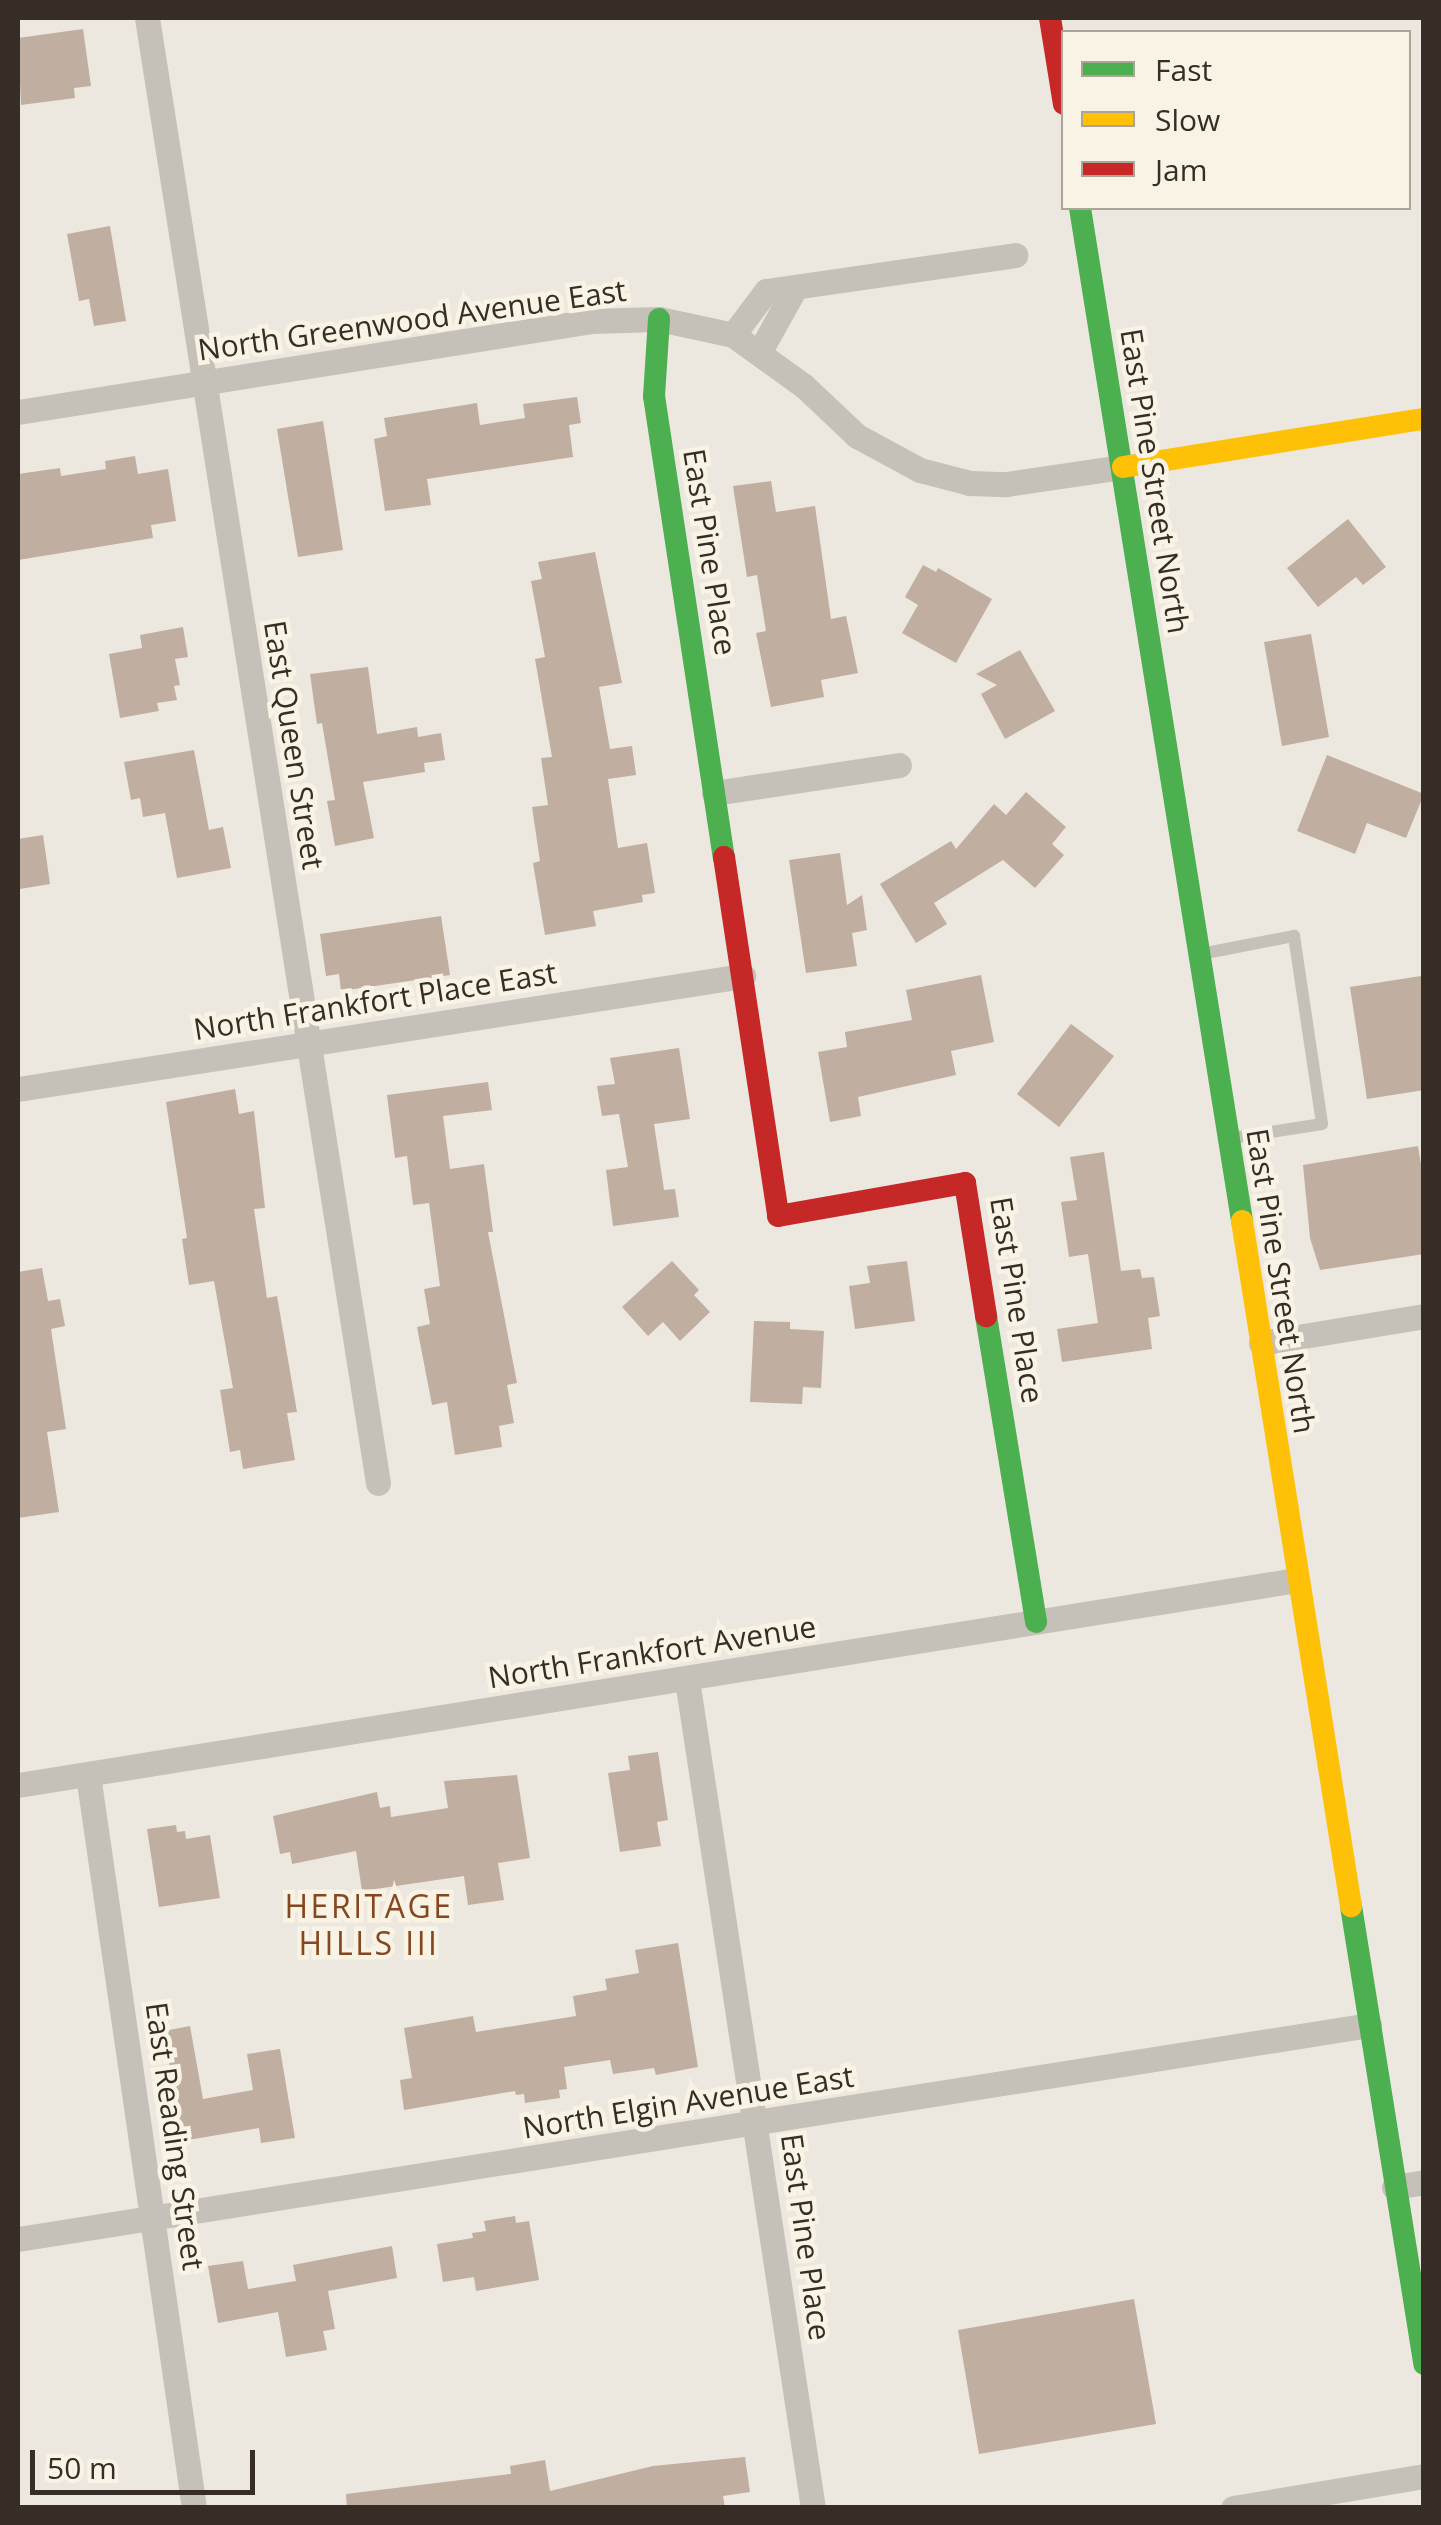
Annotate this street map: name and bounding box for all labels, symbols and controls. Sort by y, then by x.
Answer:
legend [1061,30,1411,210]
text: Fast [1155,49,1212,90]
text: Slow [1155,99,1220,140]
text: Jam [1155,149,1208,190]
street label: North Greenwood Avenue East [196,272,628,368]
street label: East Pine Street North [1113,326,1197,636]
street label: East Pine Place [676,446,744,658]
street label: East Queen Street [257,618,331,872]
street label: North Frankfort Place East [191,955,559,1047]
street label: East Pine Street North [1239,1126,1323,1436]
street label: East Pine Place [983,1194,1051,1406]
street label: North Frankfort Avenue [485,1608,819,1696]
district label: HERITAGE HILLS III [285,1888,453,1963]
street label: East Reading Street [138,2000,212,2272]
street label: North Elgin Avenue East [520,2058,856,2146]
street label: East Pine Place [774,2131,838,2343]
scale bar [35,2430,260,2492]
text: 50 m [47,2447,117,2488]

